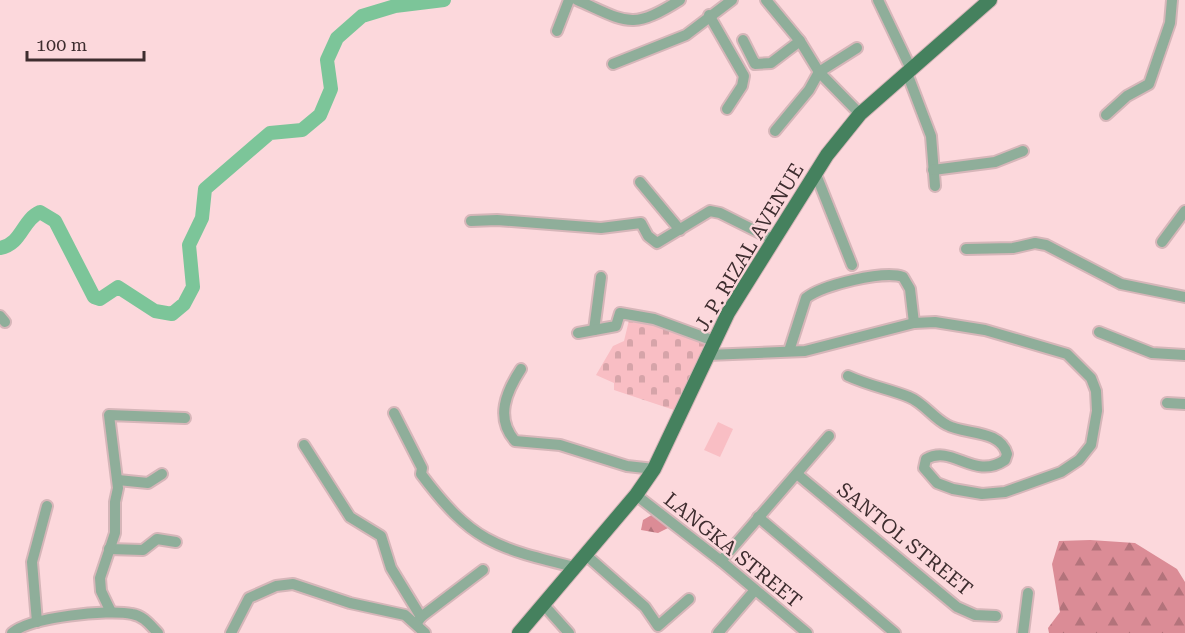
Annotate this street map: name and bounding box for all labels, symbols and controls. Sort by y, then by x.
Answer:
scale bar [27,24,144,62]
text: 100 m [36,34,87,55]
street label: J. P. RIZAL AVENUE [689,159,809,335]
street label: SANTOL STREET [833,477,977,601]
street label: LANGKA STREET [659,487,807,613]

